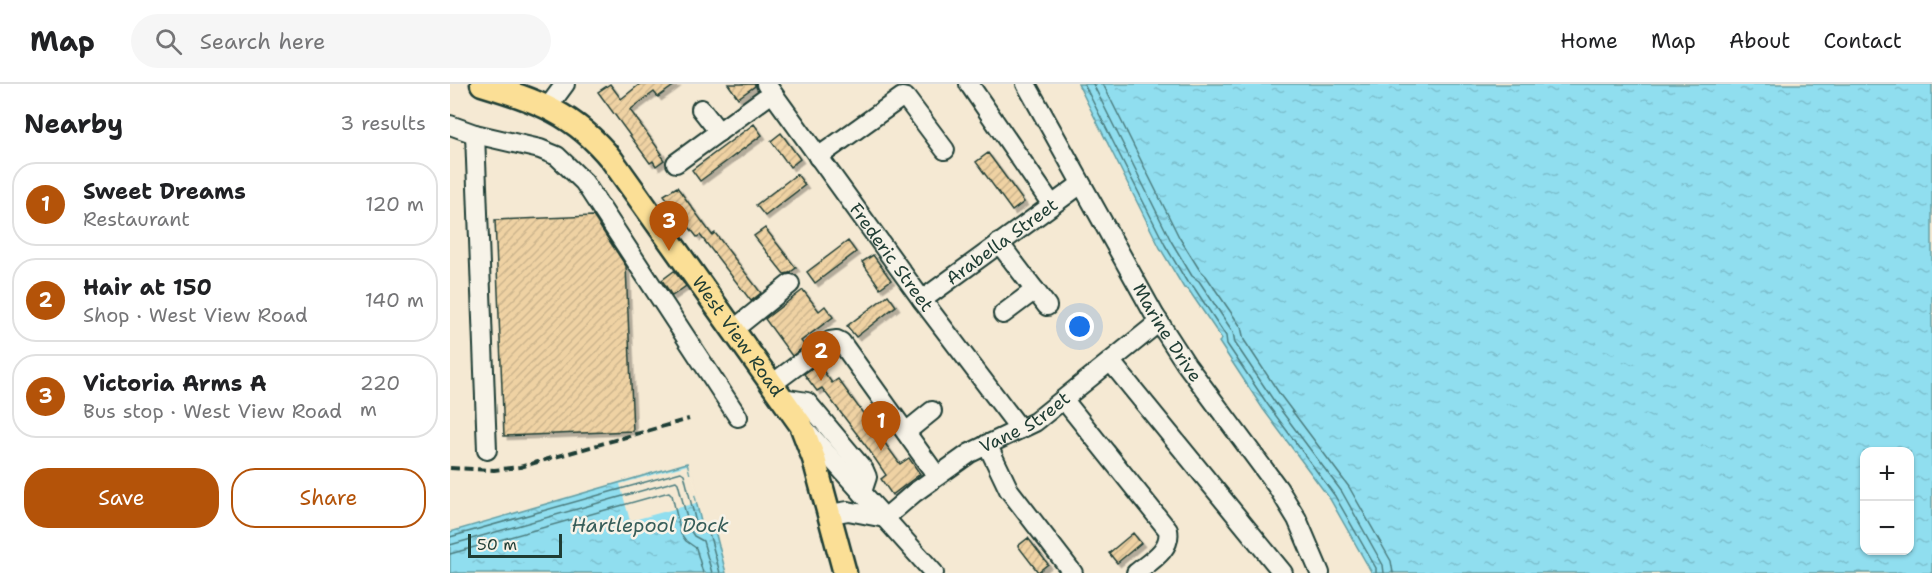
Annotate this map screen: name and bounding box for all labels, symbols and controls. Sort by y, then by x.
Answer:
search box [131,14,551,68]
text: Map [30,22,95,60]
icon: search [152,25,185,58]
text: Search here [200,27,325,56]
text: Home [1560,27,1618,55]
text: Map [1651,27,1696,55]
text: About [1729,27,1790,55]
text: Contact [1823,27,1902,55]
text: Nearby [24,106,123,141]
text: 3 results [340,110,426,136]
text: Sweet Dreams [83,177,246,206]
text: 1 [41,191,50,217]
text: 120 m [365,191,424,217]
street label: Arabella Street [941,193,1063,291]
street label: Frederic Street [844,198,939,317]
pin: 3 [650,202,688,251]
text: Restaurant [83,206,190,232]
street label: West View Road [686,271,789,402]
text: Hair at 150 [83,273,212,302]
street label: Marine Drive [1127,279,1207,387]
text: 2 [39,287,53,313]
text: 140 m [365,287,424,313]
text: Shop · West View Road [83,302,308,328]
your location [1065,312,1094,341]
pin: 2 [802,332,841,381]
text: Victoria Arms A [83,369,267,398]
text: 220 m [360,370,400,422]
text: 3 [39,383,53,409]
street label: Vane Street [976,386,1075,459]
text: Bus stop · West View Road [83,398,342,424]
pin: 1 [862,402,900,451]
map controls [1860,447,1914,555]
button: + [1860,447,1914,501]
button: Save [24,468,219,528]
button: Share [231,468,426,528]
button: − [1860,501,1914,555]
water label: Hartlepool Dock [571,512,729,538]
scale bar [468,531,562,558]
text: 50 m [477,534,517,555]

